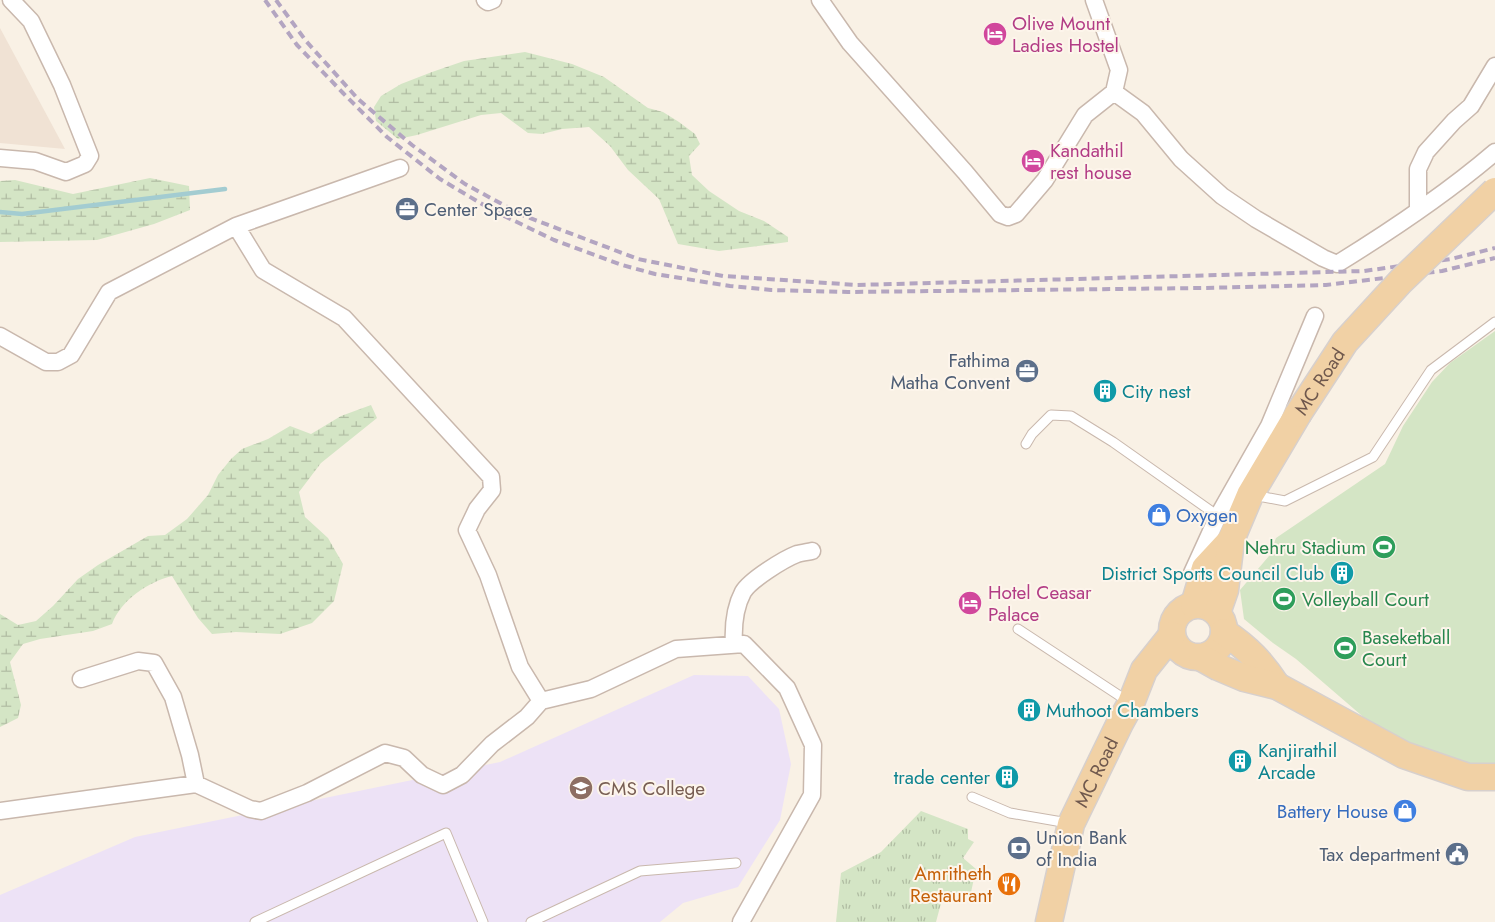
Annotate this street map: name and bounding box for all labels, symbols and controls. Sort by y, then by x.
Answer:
place label: Olive Mount Ladies Hostel [1012,10,1119,59]
hotel icon: Olive Mount Ladies Hostel [982,21,1008,47]
place label: Kandathil rest house [1050,137,1132,186]
hotel icon: Kandathil rest house [1020,148,1046,174]
office icon: Center Space [394,196,420,222]
place label: Center Space [424,196,533,223]
street label: MC Road [1287,343,1351,420]
place label: Fathima Matha Convent [890,347,1010,396]
office icon: Fathima Matha Convent [1014,358,1040,384]
building icon: City nest [1092,378,1118,404]
place label: City nest [1122,378,1191,405]
shop icon: Oxygen [1146,502,1172,528]
place label: Oxygen [1176,502,1238,529]
place label: Nehru Stadium [1245,534,1366,561]
sports icon: Nehru Stadium [1371,534,1397,560]
place label: District Sports Council Club [1101,560,1324,587]
building icon: District Sports Council Club [1329,560,1355,586]
place label: Hotel Ceasar Palace [988,579,1092,628]
sports icon: Volleyball Court [1271,586,1297,612]
place label: Volleyball Court [1302,586,1429,613]
hotel icon: Hotel Ceasar Palace [957,590,983,616]
place label: Baseketball Court [1362,624,1450,673]
sports icon: Baseketball Court [1332,635,1358,661]
building icon: Muthoot Chambers [1016,697,1042,723]
place label: Muthoot Chambers [1046,697,1199,724]
street label: MC Road [1068,733,1125,812]
place label: Kanjirathil Arcade [1258,737,1337,786]
building icon: Kanjirathil Arcade [1227,748,1253,774]
place label: trade center [894,764,990,791]
building icon: trade center [994,764,1020,790]
school or university icon: CMS College [568,775,594,801]
place label: CMS College [598,775,705,802]
place label: Battery House [1277,798,1388,825]
shop icon: Battery House [1392,798,1418,824]
place label: Union Bank of India [1036,824,1128,873]
bank icon: Union Bank of India [1006,835,1032,861]
place label: Tax department [1319,841,1440,868]
public building icon: Tax department [1444,841,1470,867]
place label: Amritheth Restaurant [910,860,992,909]
restaurant icon: Amritheth Restaurant [996,871,1022,897]

